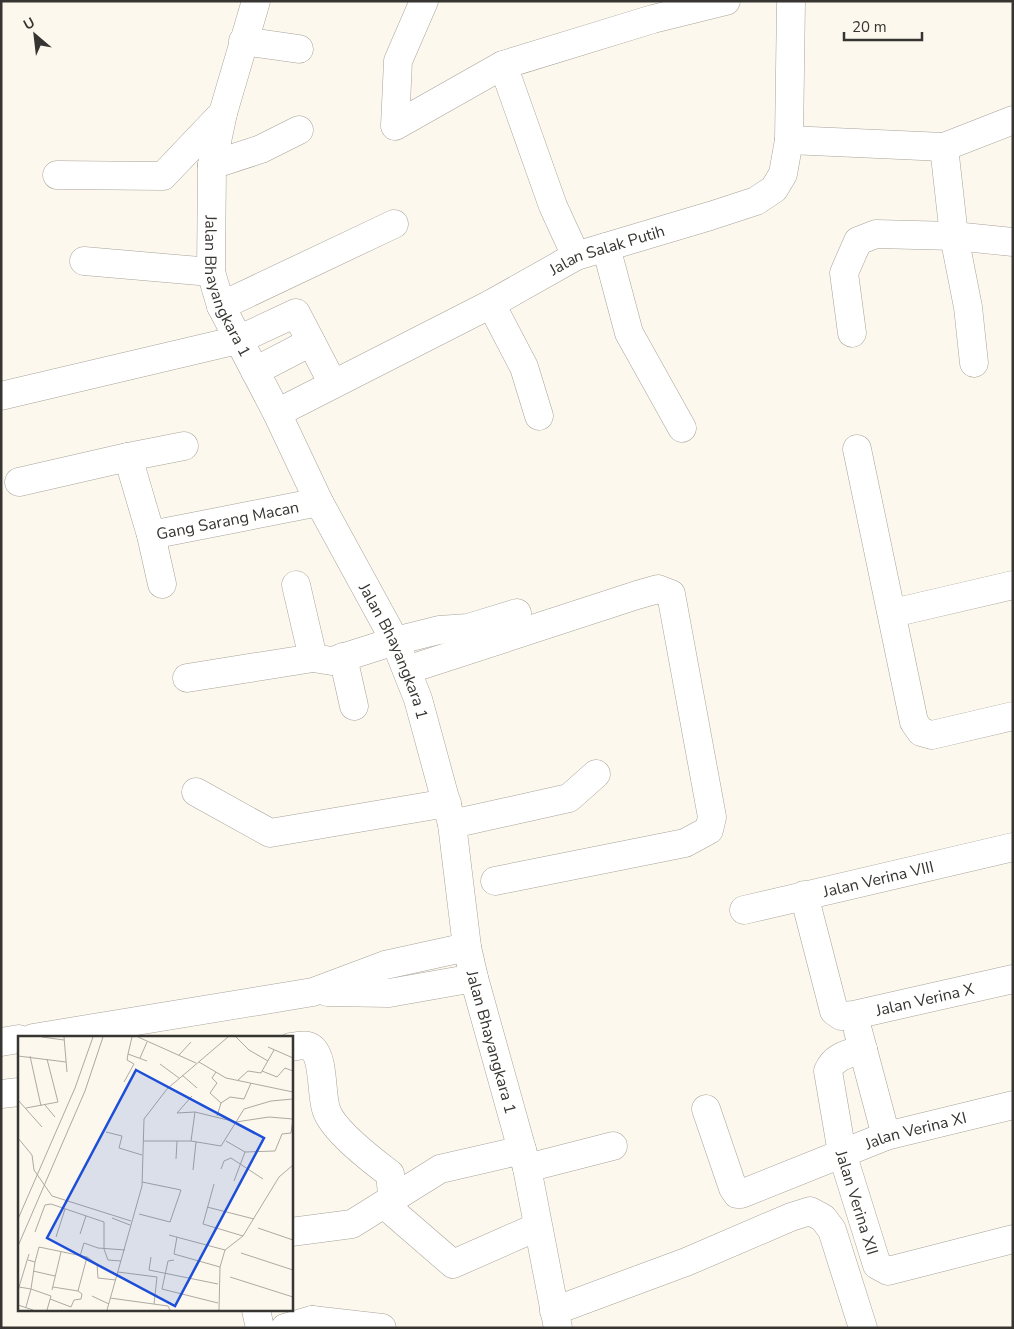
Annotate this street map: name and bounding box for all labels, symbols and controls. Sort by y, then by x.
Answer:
north arrow [10,10,60,60]
scale bar [844,10,922,42]
text: U [20,13,38,35]
text: 20 m [852,17,887,37]
street label: Jalan Bhayangkara 1 [199,214,256,361]
street label: Jalan Salak Putih [545,220,667,281]
street label: Gang Sarang Macan [154,496,301,546]
street label: Jalan Bhayangkara 1 [353,578,433,722]
street label: Jalan Verina VIII [820,856,936,903]
street label: Jalan Bhayangkara 1 [460,968,521,1116]
street label: Jalan Verina X [873,978,977,1022]
inset map [18,1036,292,1312]
street label: Jalan Verina XI [861,1107,969,1156]
street label: Jalan Verina XII [830,1147,883,1258]

